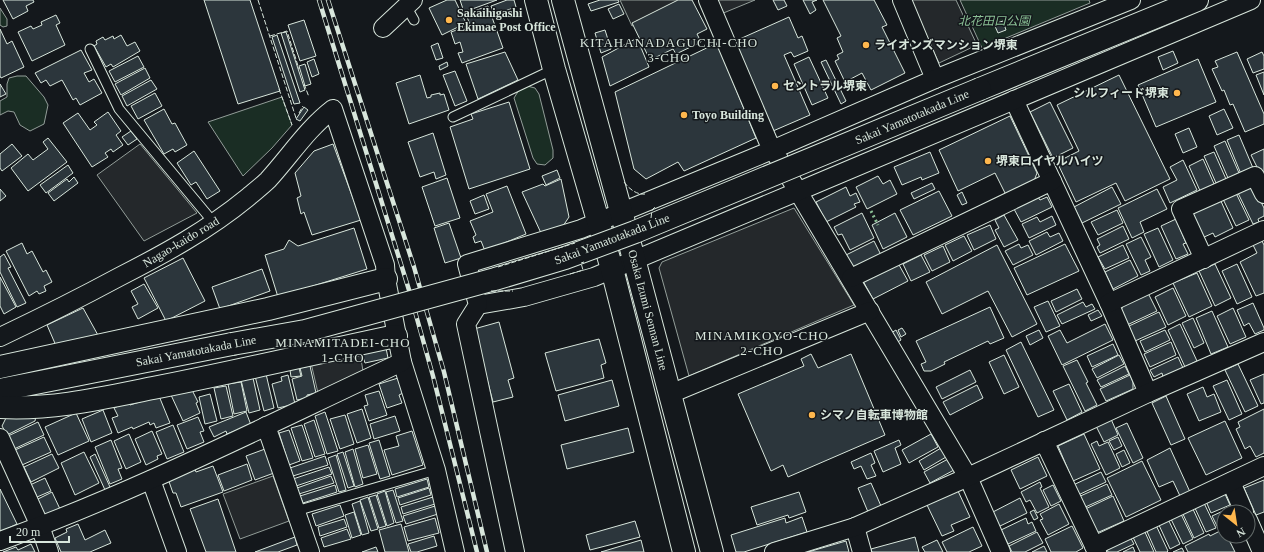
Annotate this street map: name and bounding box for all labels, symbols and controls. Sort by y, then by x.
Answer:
place label: Sakaihigashi Ekimae Post Office [457,6,556,34]
park label: 北花田口公園 [958,14,1032,28]
marker: Sakaihigashi Ekimae Post Office [444,15,454,25]
district label: KITAHANADAGUCHI-CHO 3-CHO [580,35,758,65]
place label: ライオンズマンション堺東 [874,38,1018,52]
marker: ライオンズマンション堺東 [861,40,871,50]
place label: セントラル堺東 [783,79,867,93]
marker: セントラル堺東 [770,81,780,91]
place label: シルフィード堺東 [1073,86,1169,100]
street label: Sakai Yamatotakada Line [853,87,971,147]
marker: シルフィード堺東 [1172,88,1182,98]
place label: Toyo Building [692,108,764,122]
marker: Toyo Building [679,110,689,120]
place label: 堺東ロイヤルハイツ [996,154,1103,168]
marker: 堺東ロイヤルハイツ [983,156,993,166]
street label: Sakai Yamatotakada Line [552,211,672,267]
street label: Nagao-kaido road [140,214,222,270]
street label: Osaka Izumi Sennan Line [625,248,671,372]
district label: MINAMIKOYO-CHO 2-CHO [695,328,829,358]
street label: Sakai Yamatotakada Line [135,332,257,370]
district label: MINAMITADEI-CHO 1-CHO [275,335,411,365]
place label: シマノ自転車博物館 [820,408,928,422]
marker: シマノ自転車博物館 [807,410,817,420]
north arrow [1216,504,1256,544]
scale bar [10,518,69,544]
text: 20 m [16,525,41,539]
text: N [1235,525,1247,540]

